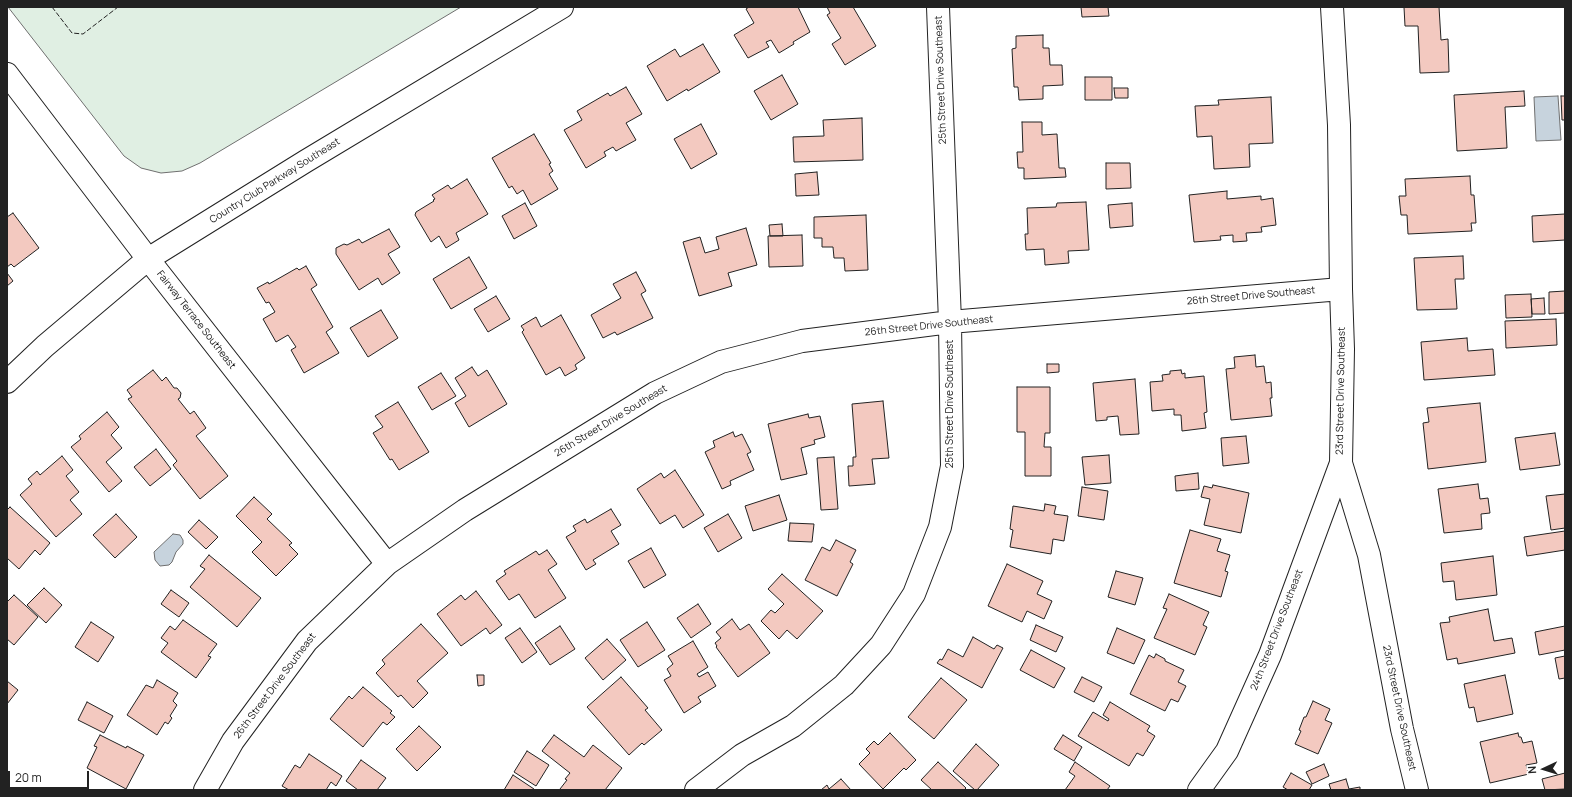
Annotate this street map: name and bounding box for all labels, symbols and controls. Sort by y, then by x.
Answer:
street label: 25th Street Drive Southeast [933,15,949,145]
street label: Country Club Parkway Southeast [208,136,342,226]
street label: Fairway Terrace Southeast [154,268,238,372]
street label: 26th Street Drive Southeast [1186,284,1316,308]
street label: 26th Street Drive Southeast [864,313,994,339]
street label: 23rd Street Drive Southeast [1334,327,1348,455]
street label: 25th Street Drive Southeast [944,340,956,468]
street label: 26th Street Drive Southeast [553,383,669,459]
street label: 24th Street Drive Southeast [1248,568,1306,692]
street label: 26th Street Drive Southeast [231,631,319,741]
street label: 23rd Street Drive Southeast [1380,644,1418,772]
north arrow [1524,749,1564,789]
scale bar [10,763,91,789]
text: N [1524,765,1539,774]
text: 20 m [15,769,42,786]

